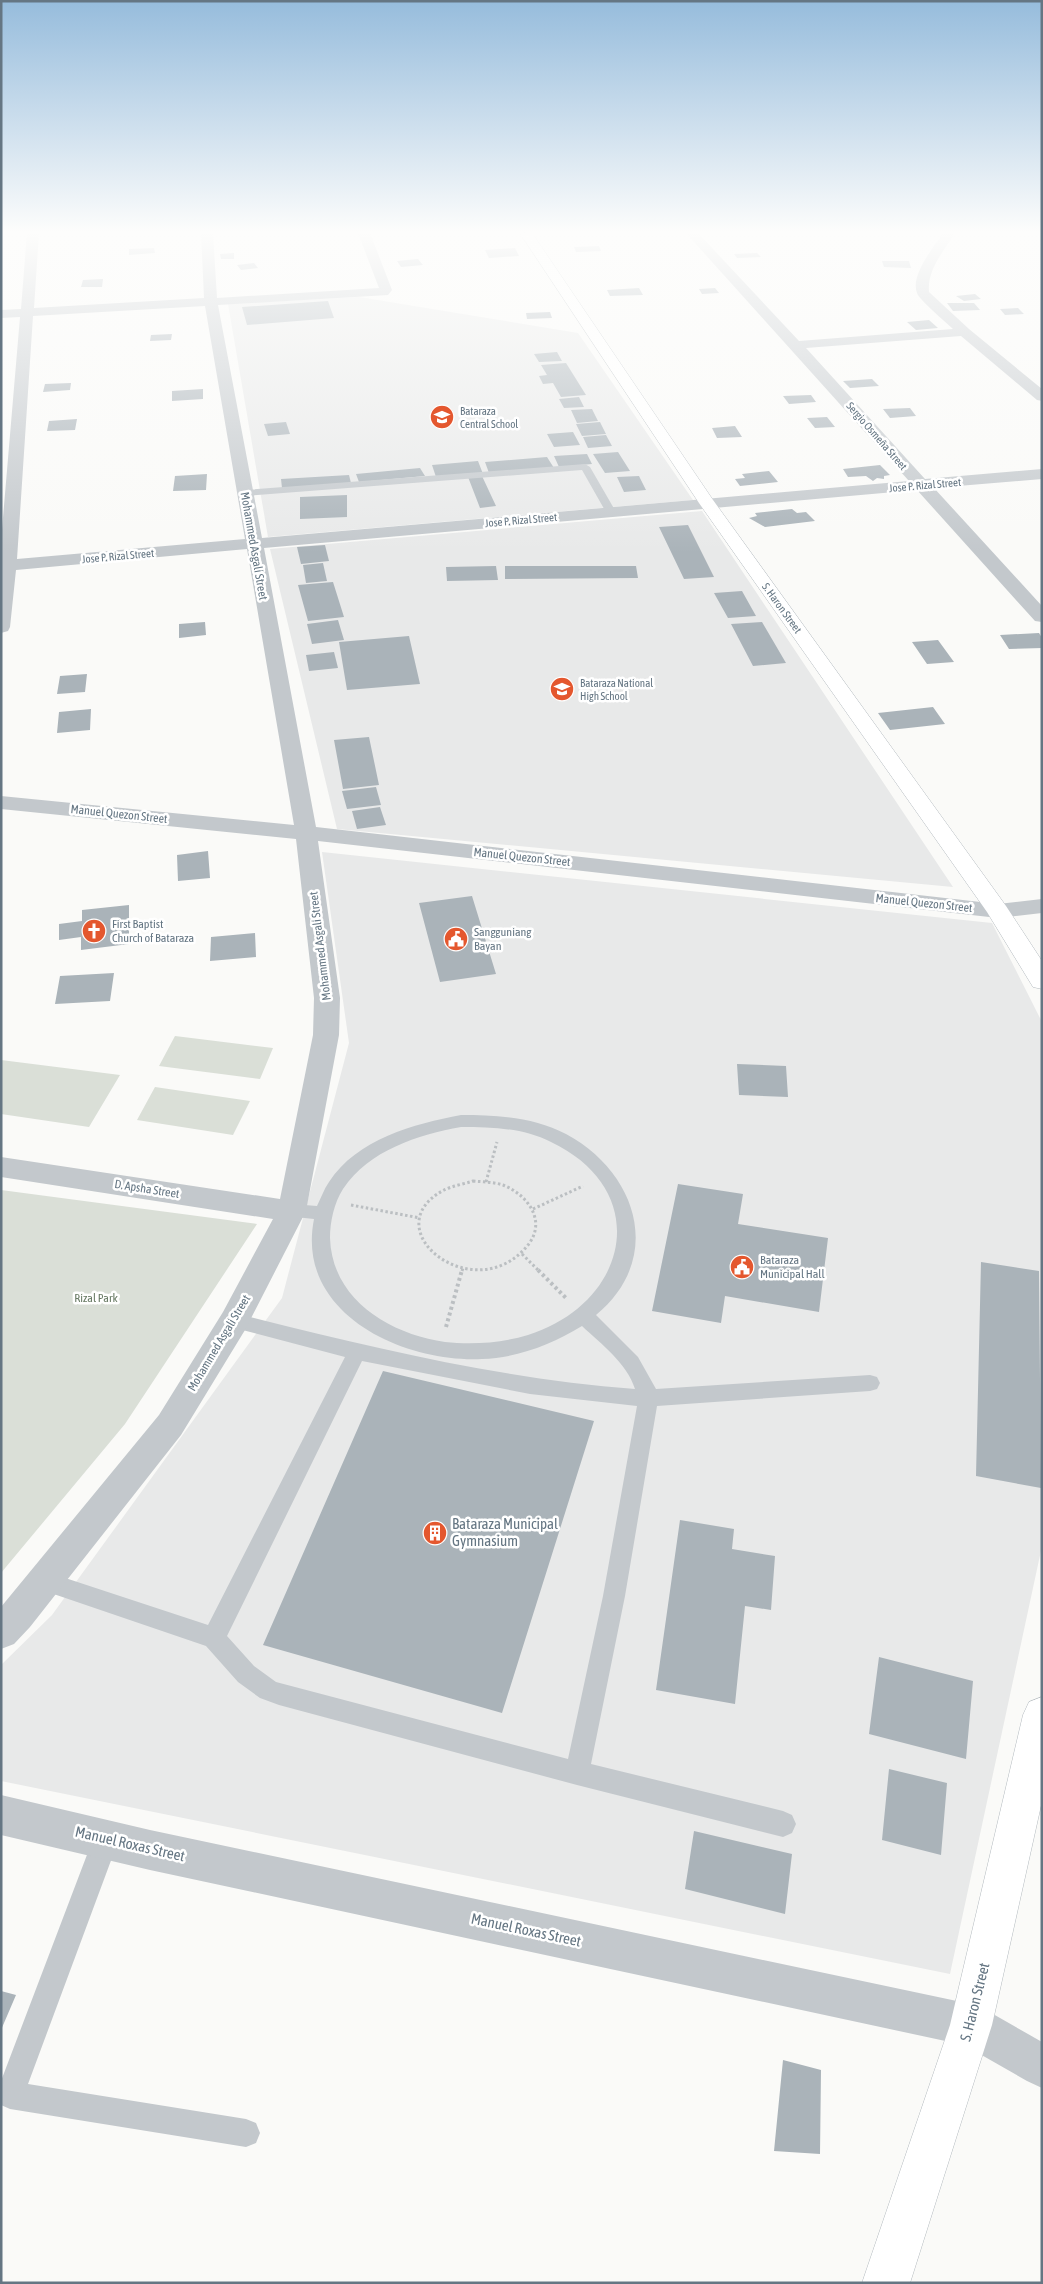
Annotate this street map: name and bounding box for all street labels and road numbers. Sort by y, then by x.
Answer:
street label: Sergio Osmeña Street [844,400,910,472]
street label: Jose P. Rizal Street [888,476,962,494]
street label: Mohammed Asgali Street [238,491,271,602]
street label: Jose P. Rizal Street [484,511,558,529]
street label: Jose P. Rizal Street [81,547,155,565]
street label: S. Haron Street [760,581,804,635]
street label: Manuel Quezon Street [70,802,169,826]
street label: Manuel Quezon Street [473,845,572,869]
street label: Mohammed Asgali Street [306,890,334,1001]
street label: Manuel Quezon Street [875,891,974,915]
street label: D. Apsha Street [114,1177,181,1201]
street label: Mohammed Asgali Street [185,1292,254,1394]
street label: Manuel Roxas Street [74,1823,187,1864]
street label: Manuel Roxas Street [470,1910,583,1949]
street label: S. Haron Street [957,1961,992,2043]

